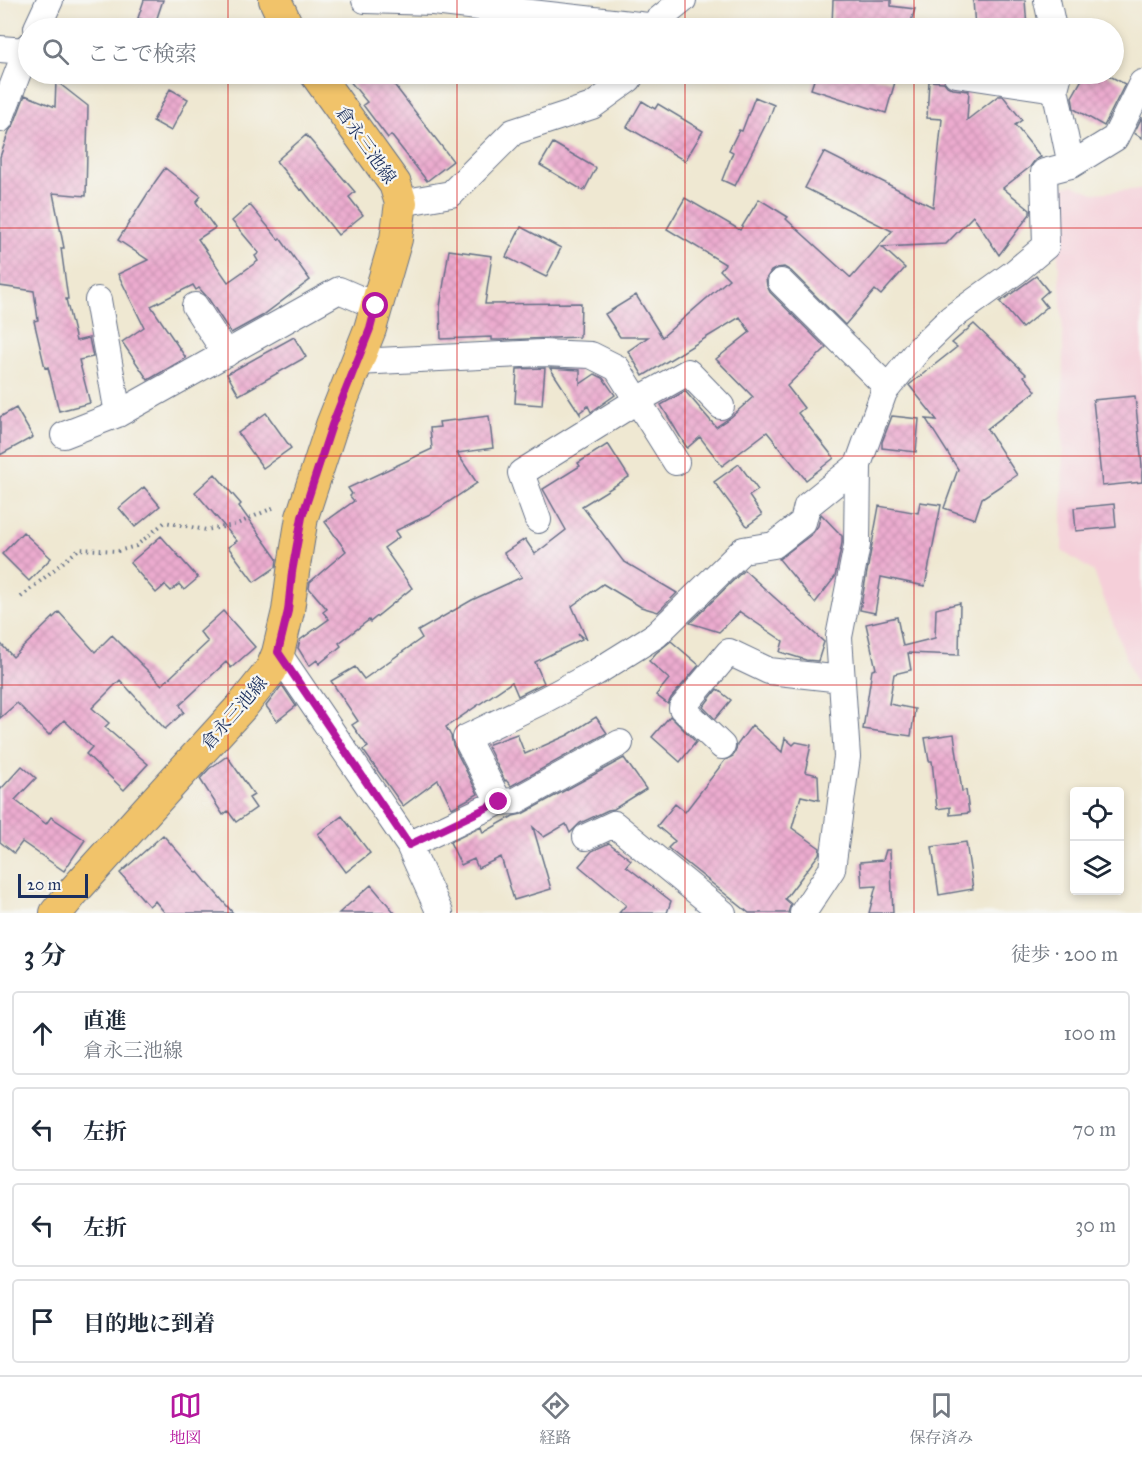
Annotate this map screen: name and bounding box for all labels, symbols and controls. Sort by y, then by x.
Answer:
search box [18,18,1124,84]
icon: search [39,35,72,68]
text: ここで検索 [87,40,197,67]
street label: 倉永三池線 [331,102,401,188]
route start [362,292,388,318]
street label: 倉永三池線 [196,672,272,754]
map controls [1070,787,1124,895]
button: locate [1070,787,1124,841]
route end [485,788,511,814]
button: layers [1070,841,1124,895]
scale bar [18,871,88,898]
text: 20 m [27,875,61,894]
text: 3 分 [24,939,66,971]
text: 徒歩 · 200 m [1011,942,1118,966]
text: 直進 [83,1007,127,1034]
icon: ahead [26,1017,59,1050]
text: 100 m [1064,1021,1116,1045]
text: 倉永三池線 [83,1038,183,1062]
icon: left [26,1113,59,1146]
text: 70 m [1073,1117,1116,1141]
text: 左折 [83,1118,127,1145]
icon: left [26,1209,59,1242]
text: 30 m [1075,1213,1116,1237]
text: 左折 [83,1214,127,1241]
icon: arrive [26,1305,59,1338]
text: 目的地に到着 [83,1310,215,1337]
tab: 地図 [169,1389,202,1448]
tab: 経路 [539,1389,572,1448]
tab: 保存済み [909,1389,973,1448]

